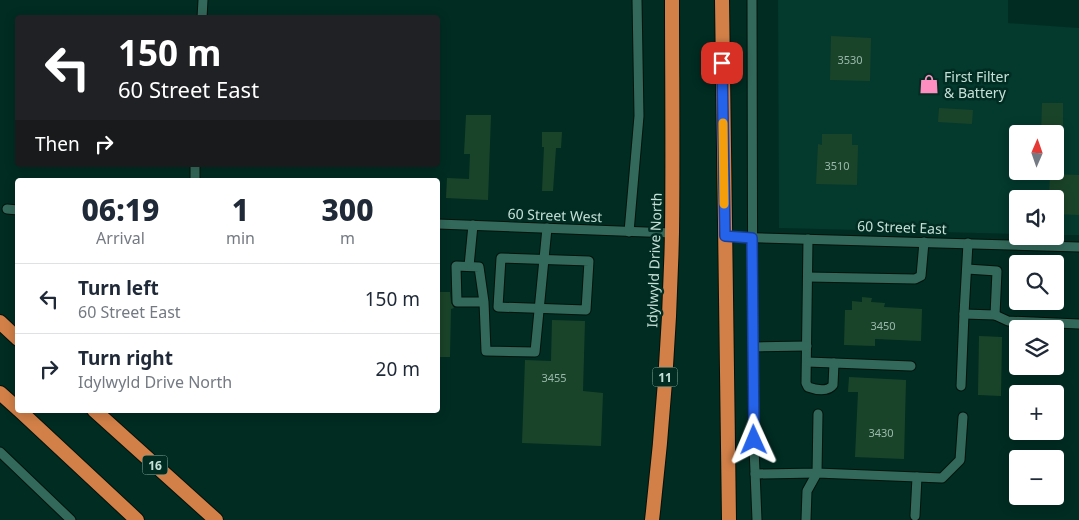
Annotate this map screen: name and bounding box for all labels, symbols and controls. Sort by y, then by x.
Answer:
text: 150 m [118,29,221,76]
icon: left [35,35,100,100]
pin [701,42,743,84]
icon: arrive [708,49,736,77]
house number: 3530 [837,52,863,67]
place label: First Filter & Battery [944,67,1009,102]
shop icon: First Filter & Battery [918,73,940,95]
text: 60 Street East [118,74,259,104]
north arrow [1009,125,1064,180]
map controls [1009,125,1064,505]
icon: right [90,130,118,158]
text: Then [35,131,80,157]
house number: 3510 [824,158,850,173]
text: 06:19 [82,189,159,230]
text: 1 [232,189,249,230]
text: 300 [321,189,373,230]
button: sound [1009,190,1064,245]
street label: Idylwyld Drive North [642,192,666,328]
street label: 60 Street West [507,204,603,226]
street label: 60 Street East [857,216,947,238]
text: Arrival [96,227,145,249]
text: min [226,227,255,249]
text: m [340,227,355,249]
button: search [1009,255,1064,310]
text: Turn left [78,275,159,301]
icon: left [35,285,63,313]
text: 150 m [365,286,420,312]
text: 60 Street East [78,301,181,323]
house number: 3450 [870,318,896,333]
button: layers [1009,320,1064,375]
text: Turn right [78,345,173,371]
icon: right [35,355,63,383]
text: 20 m [376,356,420,382]
road number: 11 [652,368,678,387]
house number: 3455 [541,370,567,385]
text: Idylwyld Drive North [78,371,232,393]
button: + [1009,385,1064,440]
position arrow [727,413,779,465]
house number: 3430 [868,425,894,440]
button: − [1009,450,1064,505]
road number: 16 [142,456,168,474]

